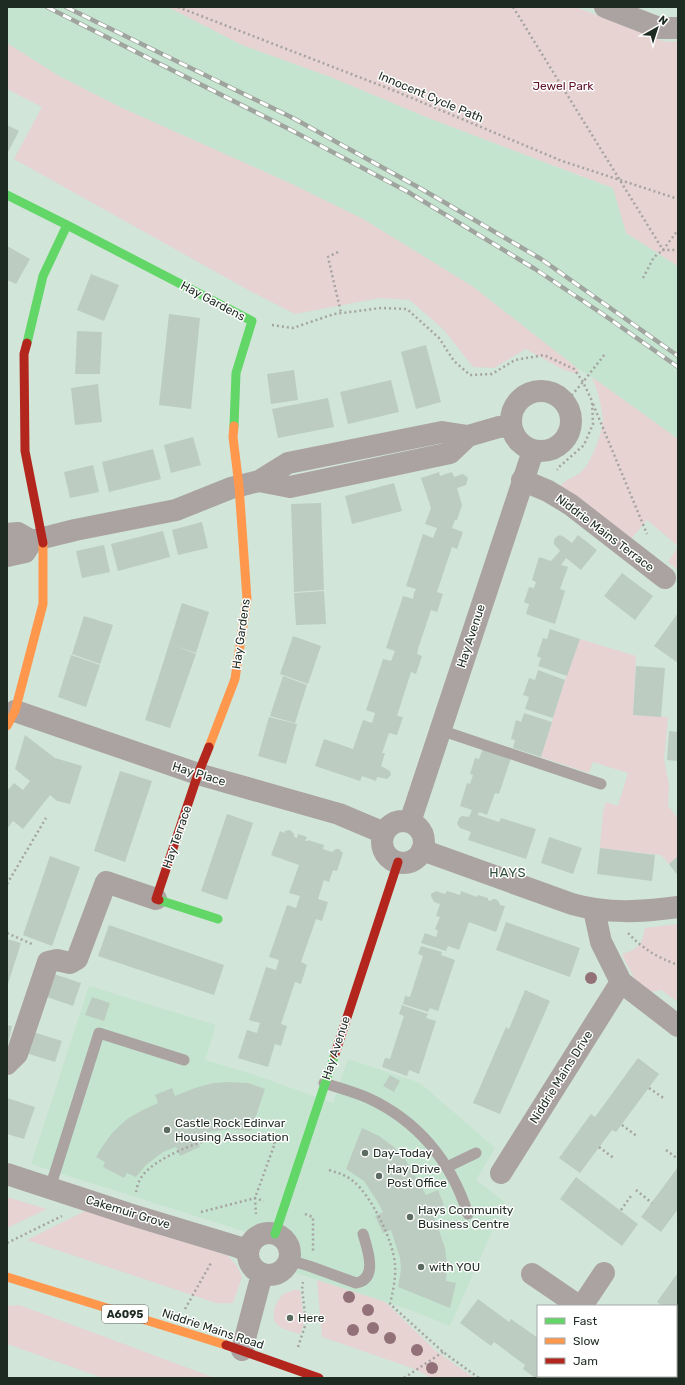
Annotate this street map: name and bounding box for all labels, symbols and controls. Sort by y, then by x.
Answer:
north arrow [637,8,677,48]
text: N [656,13,670,28]
street label: Innocent Cycle Path [376,69,486,125]
park label: Jewel Park [532,79,594,93]
street label: Hay Gardens [178,278,248,324]
street label: Niddrie Mains Terrace [553,492,657,575]
street label: Hay Gardens [229,598,253,670]
street label: Hay Avenue [454,602,488,670]
street label: Hay Place [171,759,228,789]
street label: Hay Terrace [160,803,194,870]
district label: HAYS [489,865,527,880]
street label: Hay Avenue [319,1014,353,1082]
street label: Niddrie Mains Drive [527,1028,595,1126]
place label: Castle Rock Edinvar Housing Association [175,1116,289,1144]
marker: Castle Rock Edinvar Housing Association [162,1125,172,1135]
place label: Day-Today [373,1146,432,1160]
marker: Day-Today [360,1148,370,1158]
place label: Hay Drive Post Office [387,1162,447,1190]
marker: Hay Drive Post Office [374,1171,384,1181]
street label: Cakemuir Grove [84,1192,172,1232]
place label: Hays Community Business Centre [418,1203,514,1231]
marker: Hays Community Business Centre [405,1212,415,1222]
place label: with YOU [429,1260,480,1274]
marker: with YOU [416,1262,426,1272]
road number: A6095 [102,1305,148,1323]
legend [537,1305,677,1377]
street label: Niddrie Mains Road [160,1306,266,1352]
place label: Here [298,1311,325,1325]
marker: Here [285,1313,295,1323]
text: Fast [573,1314,597,1328]
text: Slow [573,1334,600,1348]
text: Jam [573,1354,598,1368]

